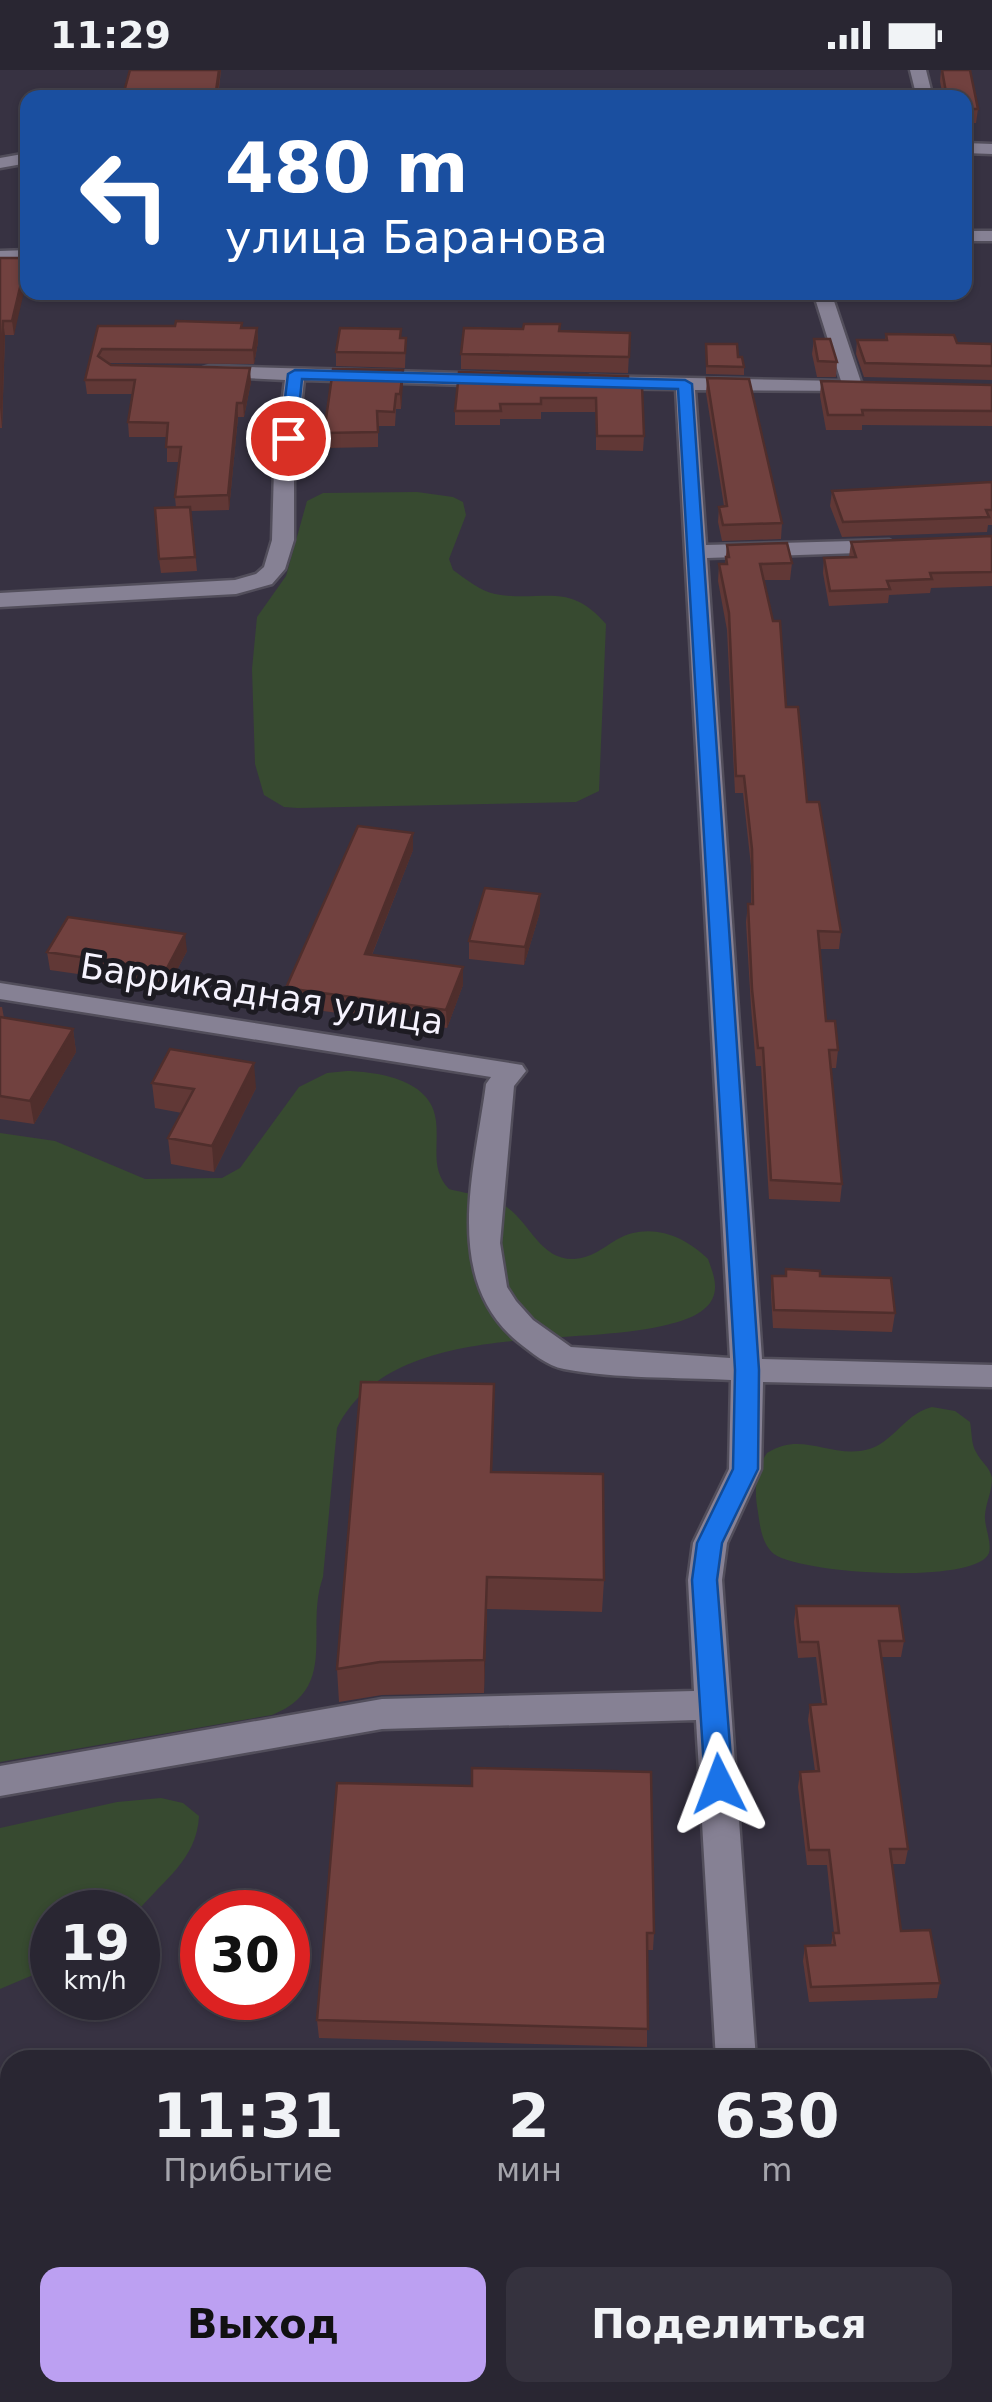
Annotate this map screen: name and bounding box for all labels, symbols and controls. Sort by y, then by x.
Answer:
text: 11:29 [50,13,171,57]
text: 480 m [225,127,468,209]
icon: left [60,130,190,260]
text: улица Баранова [225,211,608,264]
pin [246,396,331,481]
icon: arrive [261,411,316,466]
street label: Баррикадная улица [78,946,446,1042]
position arrow [667,1732,771,1836]
speed limit sign: 30 [180,1890,310,2020]
text: 19 [60,1914,130,1972]
text: km/h [63,1966,127,1995]
text: 11:31 [152,2081,343,2151]
text: 2 [508,2081,550,2151]
text: 630 [714,2081,840,2151]
text: Прибытие [163,2151,333,2189]
text: мин [496,2151,562,2189]
text: m [761,2151,792,2189]
button: Выход [40,2267,486,2382]
button: Поделиться [506,2267,952,2382]

